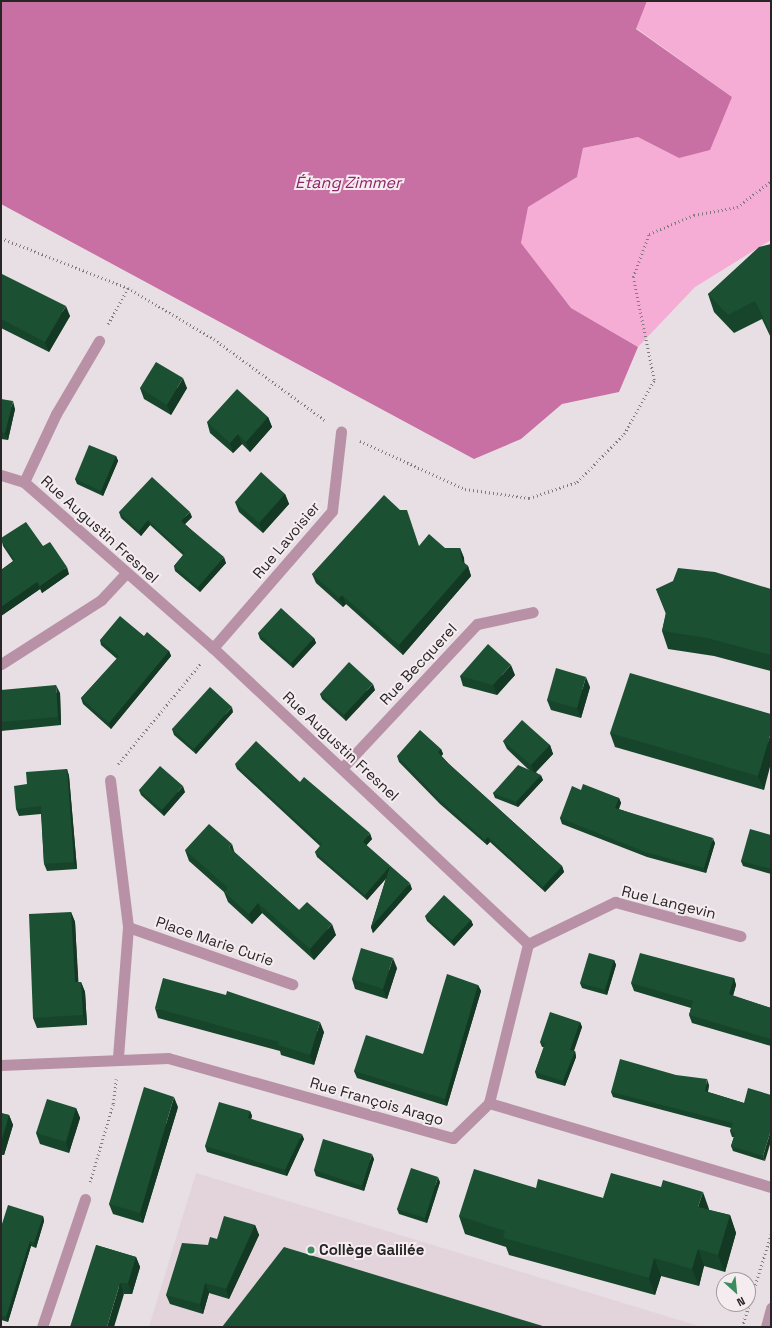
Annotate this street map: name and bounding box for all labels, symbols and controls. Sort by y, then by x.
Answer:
water label: Étang Zimmer [295,173,401,193]
street label: Rue Augustin Fresnel [37,471,163,587]
street label: Rue Lavoisier [249,498,323,582]
street label: Rue Becquerel [376,620,460,708]
street label: Rue Augustin Fresnel [279,688,403,804]
street label: Rue Langevin [620,882,718,922]
street label: Place Marie Curie [154,912,276,970]
street label: Rue François Arago [308,1073,446,1129]
place label: Collège Galilée [319,1241,424,1259]
marker: Collège Galilée [306,1245,316,1255]
north arrow [716,1272,756,1312]
text: N [735,1294,747,1310]

